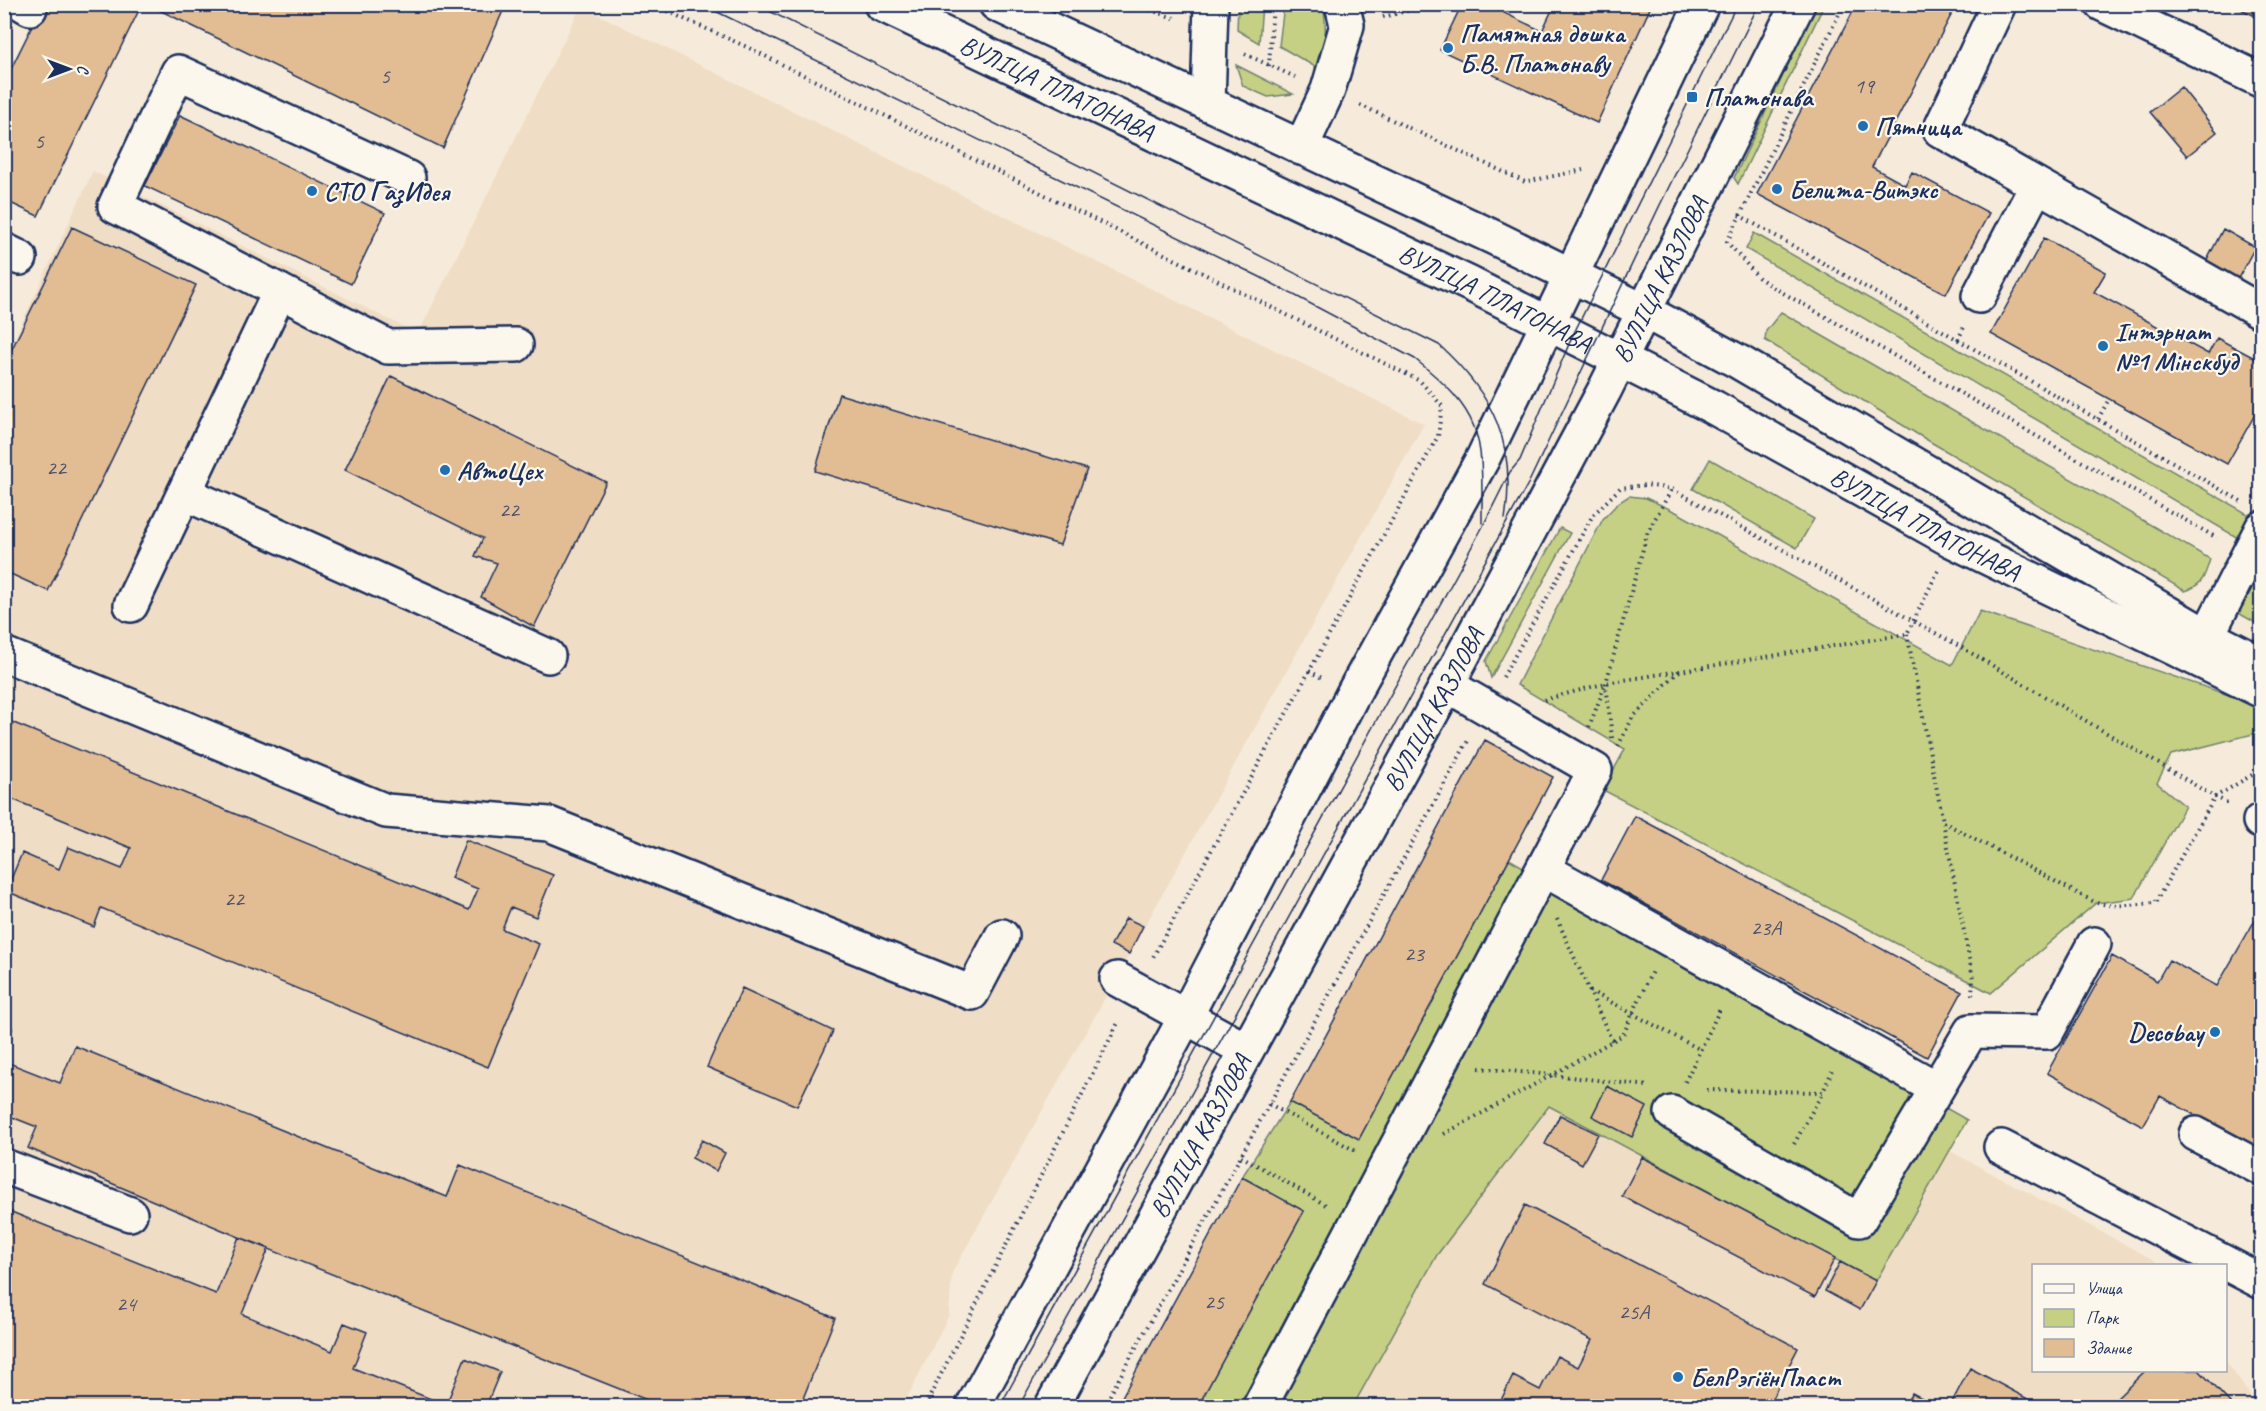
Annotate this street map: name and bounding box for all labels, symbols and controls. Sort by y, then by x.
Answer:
place label: Памятная дошка Б.В. Платонаву [1460,17,1627,80]
street label: ВУЛІЦА ПЛАТОНАВА [955,28,1160,148]
north arrow [39,39,99,99]
marker: Памятная дошка Б.В. Платонаву [1441,41,1455,55]
house number: 5 [380,62,391,90]
text: С [73,65,93,75]
house number: 19 [1854,72,1876,100]
place label: Платонава [1704,81,1815,114]
marker: Платонава [1685,90,1699,104]
place label: Пятница [1875,110,1964,143]
marker: Пятница [1856,119,1870,133]
house number: 5 [34,127,45,155]
place label: Белита-Витэкс [1789,173,1939,206]
place label: СТО ГазИдея [324,175,451,208]
marker: Белита-Витэкс [1770,182,1784,196]
marker: СТО ГазИдея [305,184,319,198]
street label: ВУЛІЦА КАЗЛОВА [1604,189,1716,368]
street label: ВУЛІЦА ПЛАТОНАВА [1394,236,1598,360]
place label: Інтэрнат №1 Мінскбуд [2115,315,2241,378]
marker: Інтэрнат №1 Мінскбуд [2096,339,2110,353]
house number: 22 [46,454,68,482]
place label: АвтоЦех [457,454,545,487]
street label: ВУЛІЦА ПЛАТОНАВА [1825,459,2027,588]
marker: АвтоЦех [438,463,452,477]
house number: 22 [499,496,521,524]
street label: ВУЛІЦА КАЗЛОВА [1375,620,1492,797]
house number: 22 [224,885,246,913]
house number: 23А [1751,914,1782,942]
house number: 23 [1404,940,1426,968]
place label: Decobay [2129,1016,2206,1049]
marker: Decobay [2208,1025,2222,1039]
street label: ВУЛІЦА КАЗЛОВА [1142,1047,1259,1223]
legend [2032,1264,2227,1372]
text: Улица [2086,1277,2123,1299]
house number: 25 [1204,1288,1225,1316]
house number: 24 [116,1290,138,1318]
house number: 25А [1619,1298,1650,1326]
text: Парк [2086,1307,2120,1329]
text: Здание [2086,1337,2132,1359]
place label: БелРэгіёнПласт [1690,1361,1842,1394]
marker: БелРэгіёнПласт [1671,1370,1685,1384]

